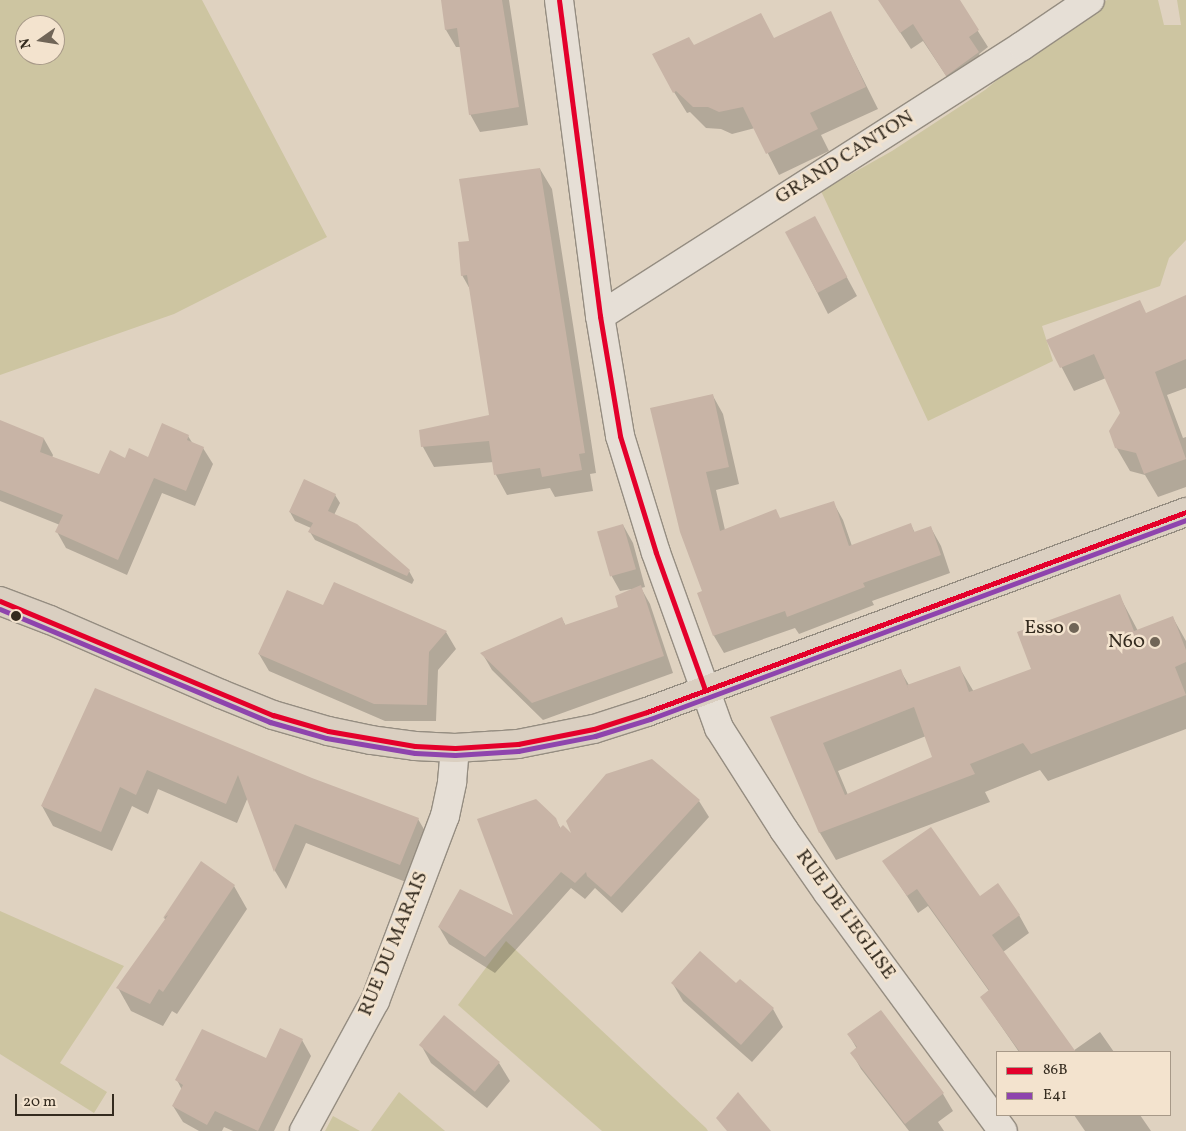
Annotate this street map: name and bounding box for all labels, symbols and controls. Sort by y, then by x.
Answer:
north arrow [15,15,65,65]
text: N [15,36,36,50]
street label: GRAND CANTON [771,106,919,210]
unlabelled marker [11,611,21,621]
place label: Esso [1024,616,1064,640]
marker: Esso [1068,622,1080,634]
place label: N60 [1108,630,1145,654]
marker: N60 [1149,636,1161,648]
street label: RUE DE L'EGLISE [790,845,900,985]
street label: RUE DU MARAIS [354,868,434,1020]
legend [996,1051,1171,1116]
text: 86B [1043,1060,1068,1081]
scale bar [18,1084,116,1116]
text: E41 [1043,1085,1067,1106]
text: 20 m [23,1092,56,1113]

